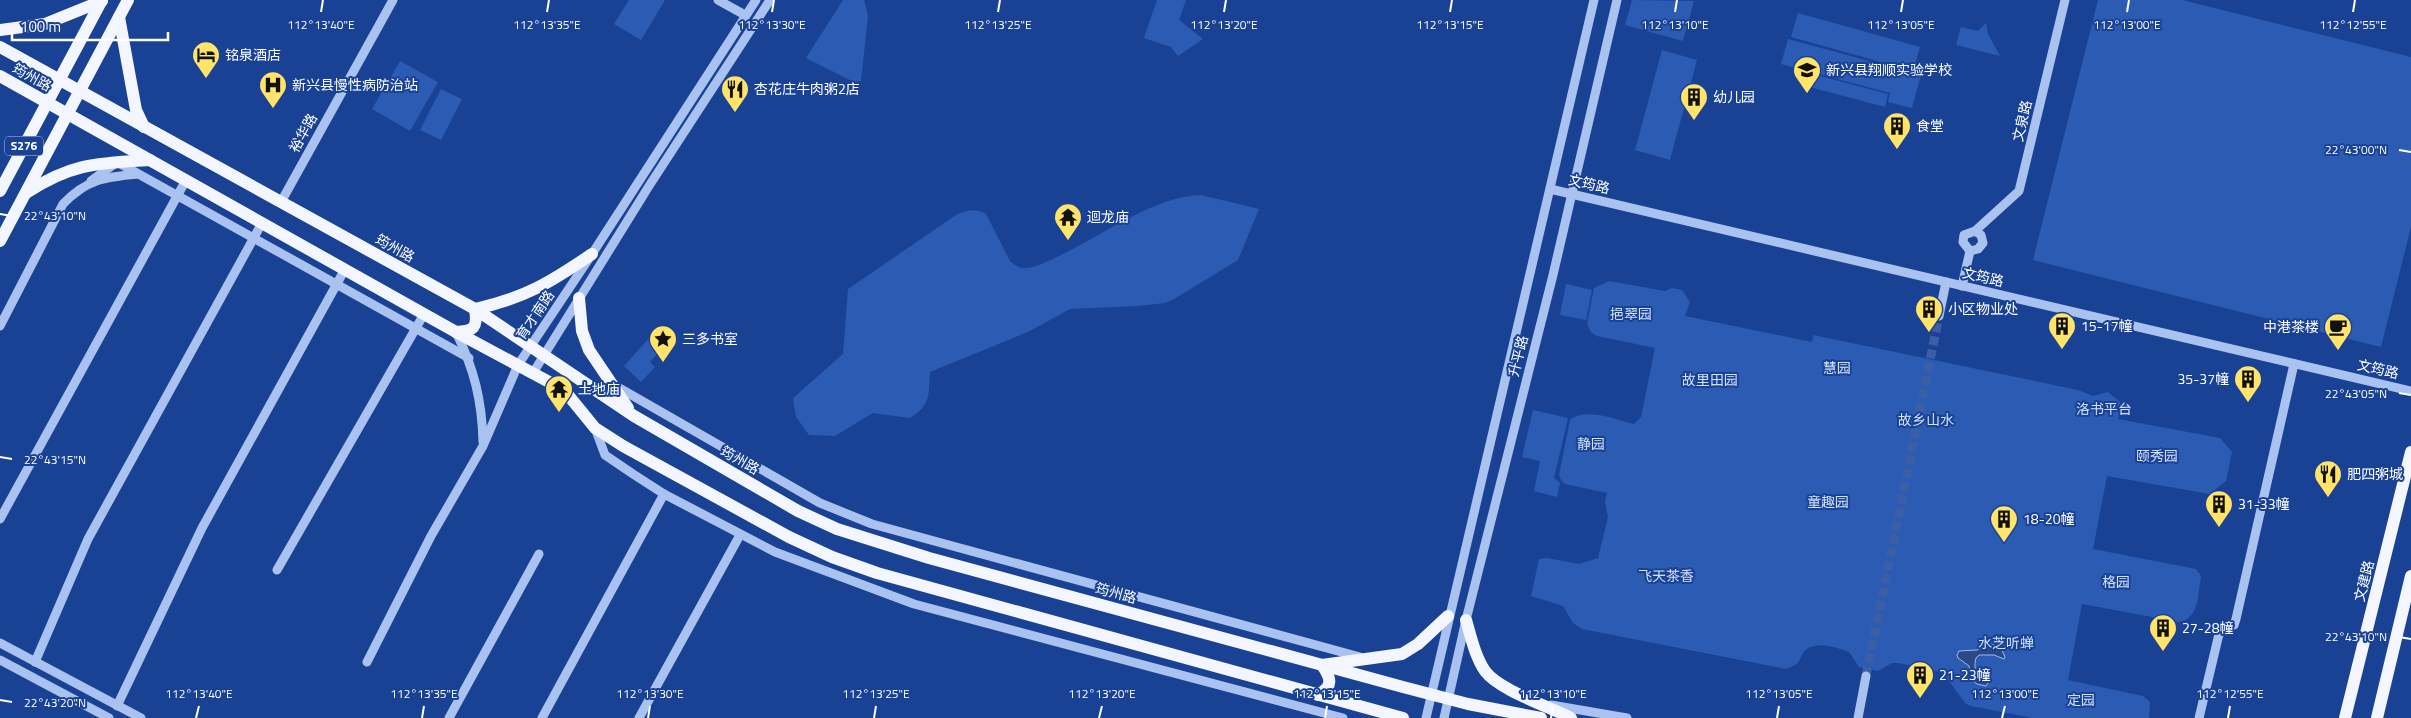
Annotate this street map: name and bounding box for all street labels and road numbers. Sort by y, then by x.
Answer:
street label: 筠州路 [9,57,56,96]
street label: 文泉路 [2007,98,2036,144]
street label: 裕华路 [283,109,322,156]
road number: S276 [5,136,43,156]
street label: 文筠路 [1566,169,1612,198]
street label: 筠州路 [372,228,419,267]
street label: 文筠路 [1960,262,2006,291]
street label: 育才南路 [510,286,559,344]
street label: 升平路 [1502,333,1533,379]
street label: 文筠路 [2355,354,2401,383]
street label: 筠州路 [717,440,764,479]
street label: 文建路 [2348,558,2379,604]
street label: 筠州路 [1093,577,1139,608]

